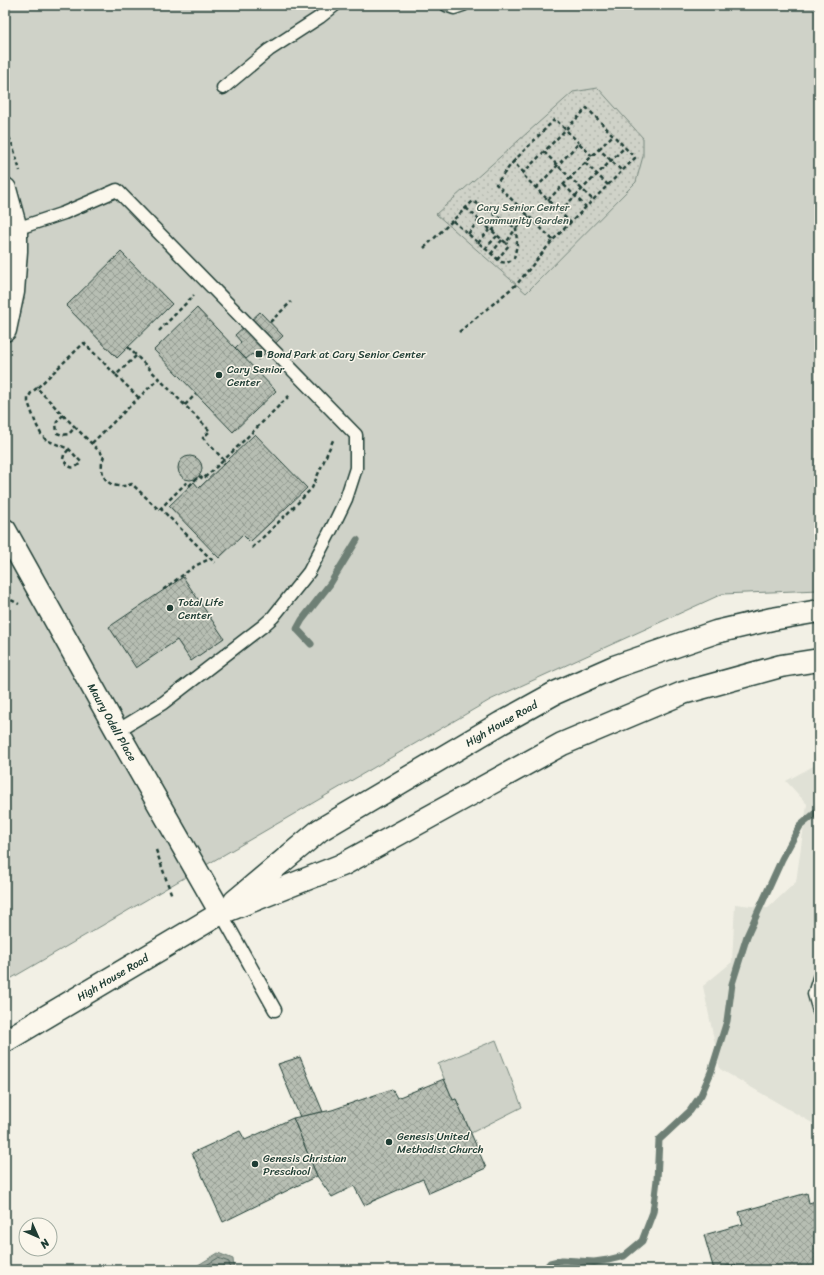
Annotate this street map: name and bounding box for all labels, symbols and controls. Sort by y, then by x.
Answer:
park label: Cary Senior Center Community Garden [477,198,571,230]
place label: Bond Park at Cary Senior Center [267,345,426,364]
marker: Bond Park at Cary Senior Center [254,349,264,359]
place label: Cary Senior Center [227,360,286,392]
marker: Cary Senior Center [214,370,224,380]
place label: Total Life Center [178,593,224,625]
marker: Total Life Center [165,603,175,613]
street label: Maury Odell Place [82,679,142,765]
street label: High House Road [461,694,542,752]
street label: High House Road [73,948,153,1006]
place label: Genesis United Methodist Church [397,1127,484,1159]
marker: Genesis United Methodist Church [384,1137,394,1147]
place label: Genesis Christian Preschool [263,1149,347,1181]
marker: Genesis Christian Preschool [250,1159,260,1169]
north arrow [18,1217,58,1257]
text: N [35,1234,55,1253]

